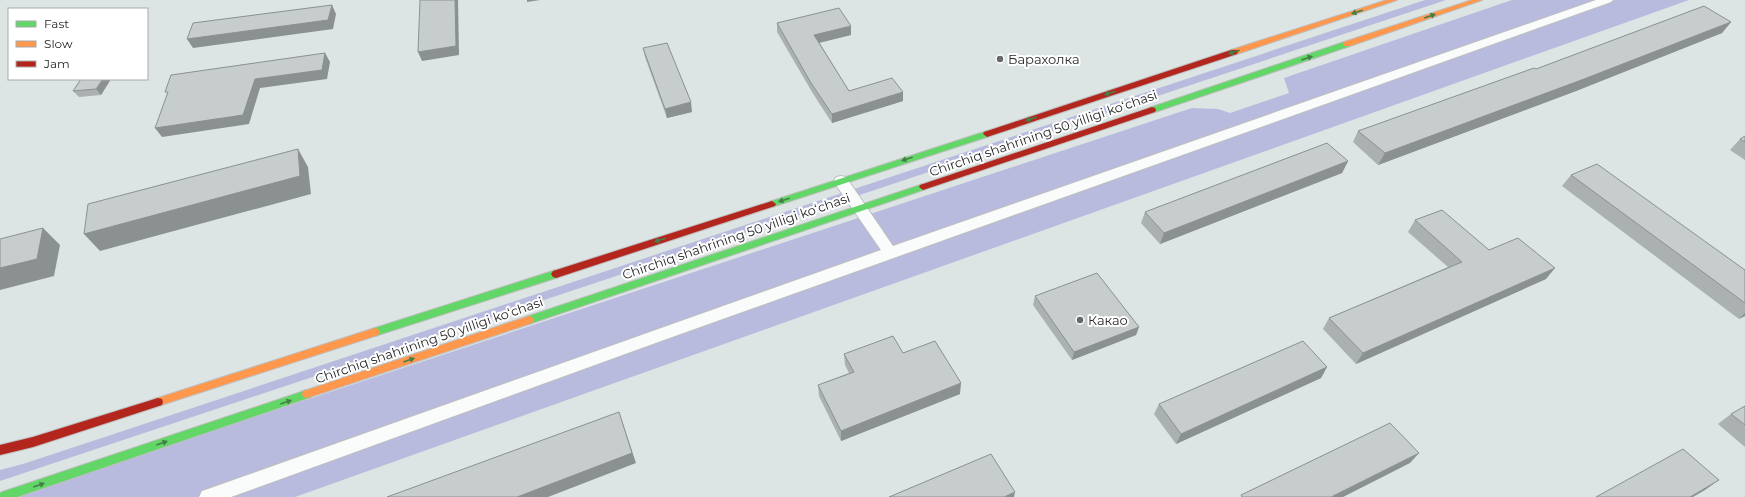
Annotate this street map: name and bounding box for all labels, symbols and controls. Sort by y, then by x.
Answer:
legend [8,8,148,80]
one-way arrow [1351,9,1363,15]
one-way arrow [1425,13,1437,19]
text: Fast [44,16,69,31]
text: Slow [44,36,73,51]
one-way arrow [1227,50,1239,56]
place label: Барахолка [1008,51,1080,67]
marker: Барахолка [995,54,1005,64]
one-way arrow [1301,55,1313,61]
text: Jam [43,56,70,71]
street label: Chirchiq shahrining 50 yilligi koʻchasi [927,86,1159,180]
one-way arrow [1104,90,1116,96]
one-way arrow [1025,116,1037,122]
one-way arrow [901,156,913,162]
street label: Chirchiq shahrining 50 yilligi koʻchasi [620,189,852,283]
one-way arrow [778,197,790,203]
one-way arrow [654,238,666,244]
street label: Chirchiq shahrining 50 yilligi koʻchasi [313,293,545,387]
place label: Какао [1088,312,1128,328]
marker: Какао [1075,315,1085,325]
one-way arrow [403,357,415,363]
one-way arrow [280,398,292,404]
one-way arrow [157,440,169,446]
one-way arrow [33,481,45,487]

